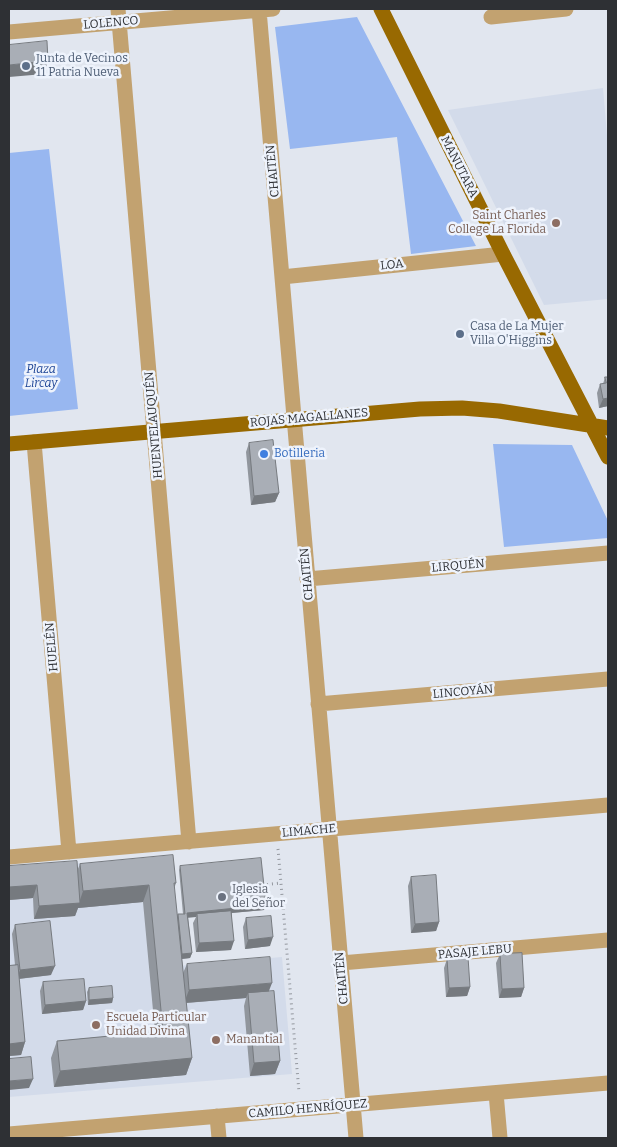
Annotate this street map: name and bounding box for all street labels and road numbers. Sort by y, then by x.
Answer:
street label: LOLENCO [83,13,139,33]
street label: MANUTARA [437,134,481,200]
street label: CHAITÉN [264,144,282,198]
street label: LOA [380,257,404,273]
street label: HUENTELAUQUÉN [142,371,166,479]
street label: ROJAS MAGALLANES [249,406,369,430]
street label: CHAITÉN [298,547,316,601]
street label: LIRQUÉN [431,556,485,576]
street label: HUELÉN [43,622,61,672]
street label: LINCOYÁN [432,682,494,702]
street label: LIMACHE [281,821,337,841]
street label: PASAJE LEBU [437,942,513,962]
street label: CHAITÉN [333,951,351,1005]
street label: CAMILO HENRÍQUEZ [248,1097,368,1121]

